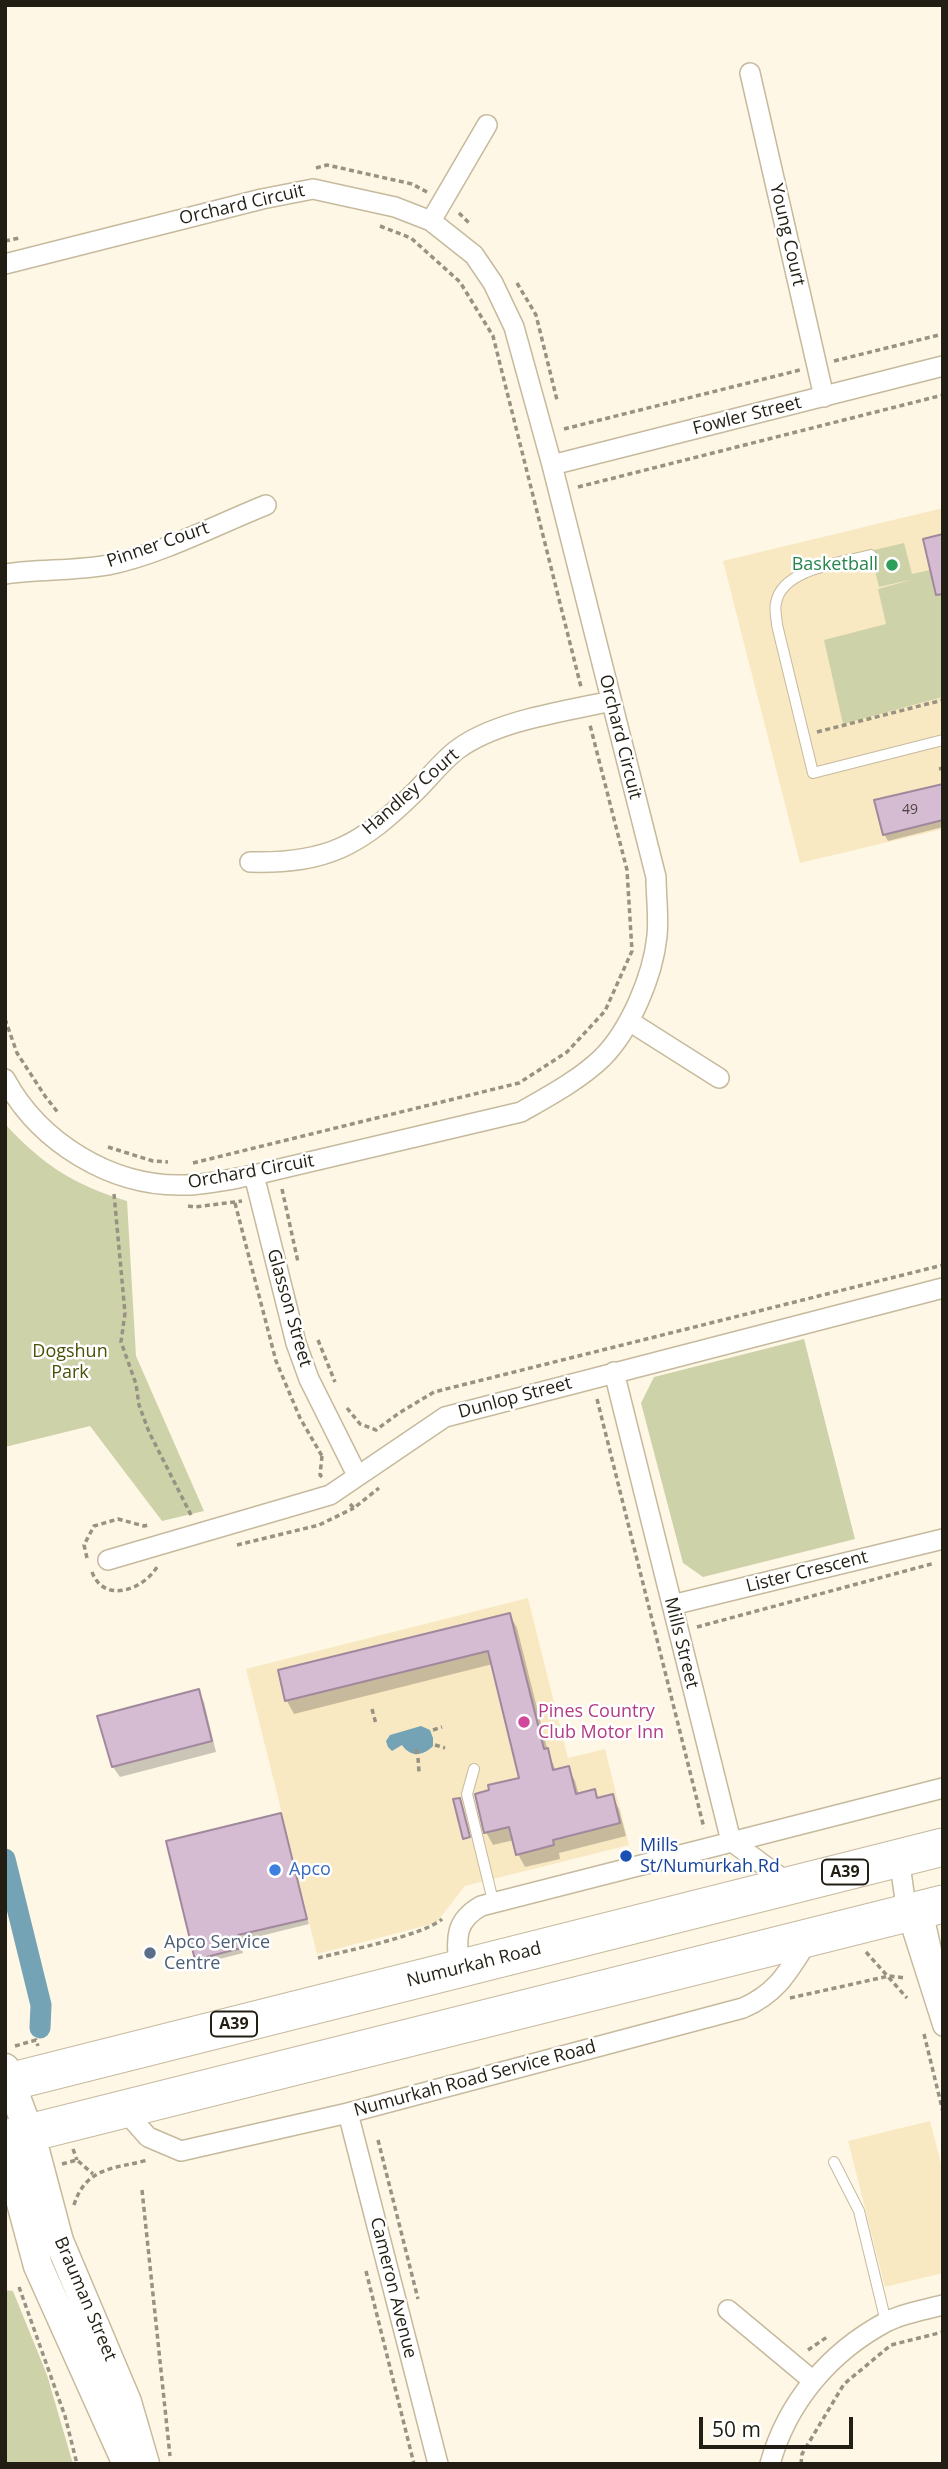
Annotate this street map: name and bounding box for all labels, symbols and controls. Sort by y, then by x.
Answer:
street label: Orchard Circuit [177,180,307,230]
street label: Young Court [765,182,809,288]
street label: Fowler Street [691,392,803,440]
street label: Pinner Court [104,517,212,573]
place label: Basketball [792,554,878,576]
marker: Basketball [884,557,900,573]
street label: Orchard Circuit [594,672,646,802]
street label: Handley Court [358,744,464,840]
house number: 49 [902,802,918,818]
street label: Orchard Circuit [186,1150,316,1194]
street label: Glasson Street [262,1247,316,1369]
park label: Dogshun Park [32,1341,108,1384]
street label: Dunlop Street [456,1372,574,1424]
street label: Lister Crescent [744,1546,870,1598]
street label: Mills Street [659,1595,703,1691]
place label: Pines Country Club Motor Inn [538,1701,664,1744]
marker: Pines Country Club Motor Inn [516,1714,532,1730]
place label: Mills St/Numurkah Rd [640,1835,780,1878]
marker: Mills St/Numurkah Rd [618,1848,634,1864]
place label: Apco [289,1859,331,1881]
road number: A39 [822,1860,868,1884]
marker: Apco [267,1862,283,1878]
place label: Apco Service Centre [164,1932,270,1974]
street label: Numurkah Road [405,1938,543,1992]
marker: Apco Service Centre [142,1945,158,1961]
road number: A39 [211,2012,257,2036]
street label: Numurkah Road Service Road [352,2036,598,2122]
street label: Cameron Avenue [365,2215,421,2361]
street label: Brauman Street [49,2234,121,2364]
scale bar [703,2402,857,2446]
text: 50 m [712,2415,761,2443]

